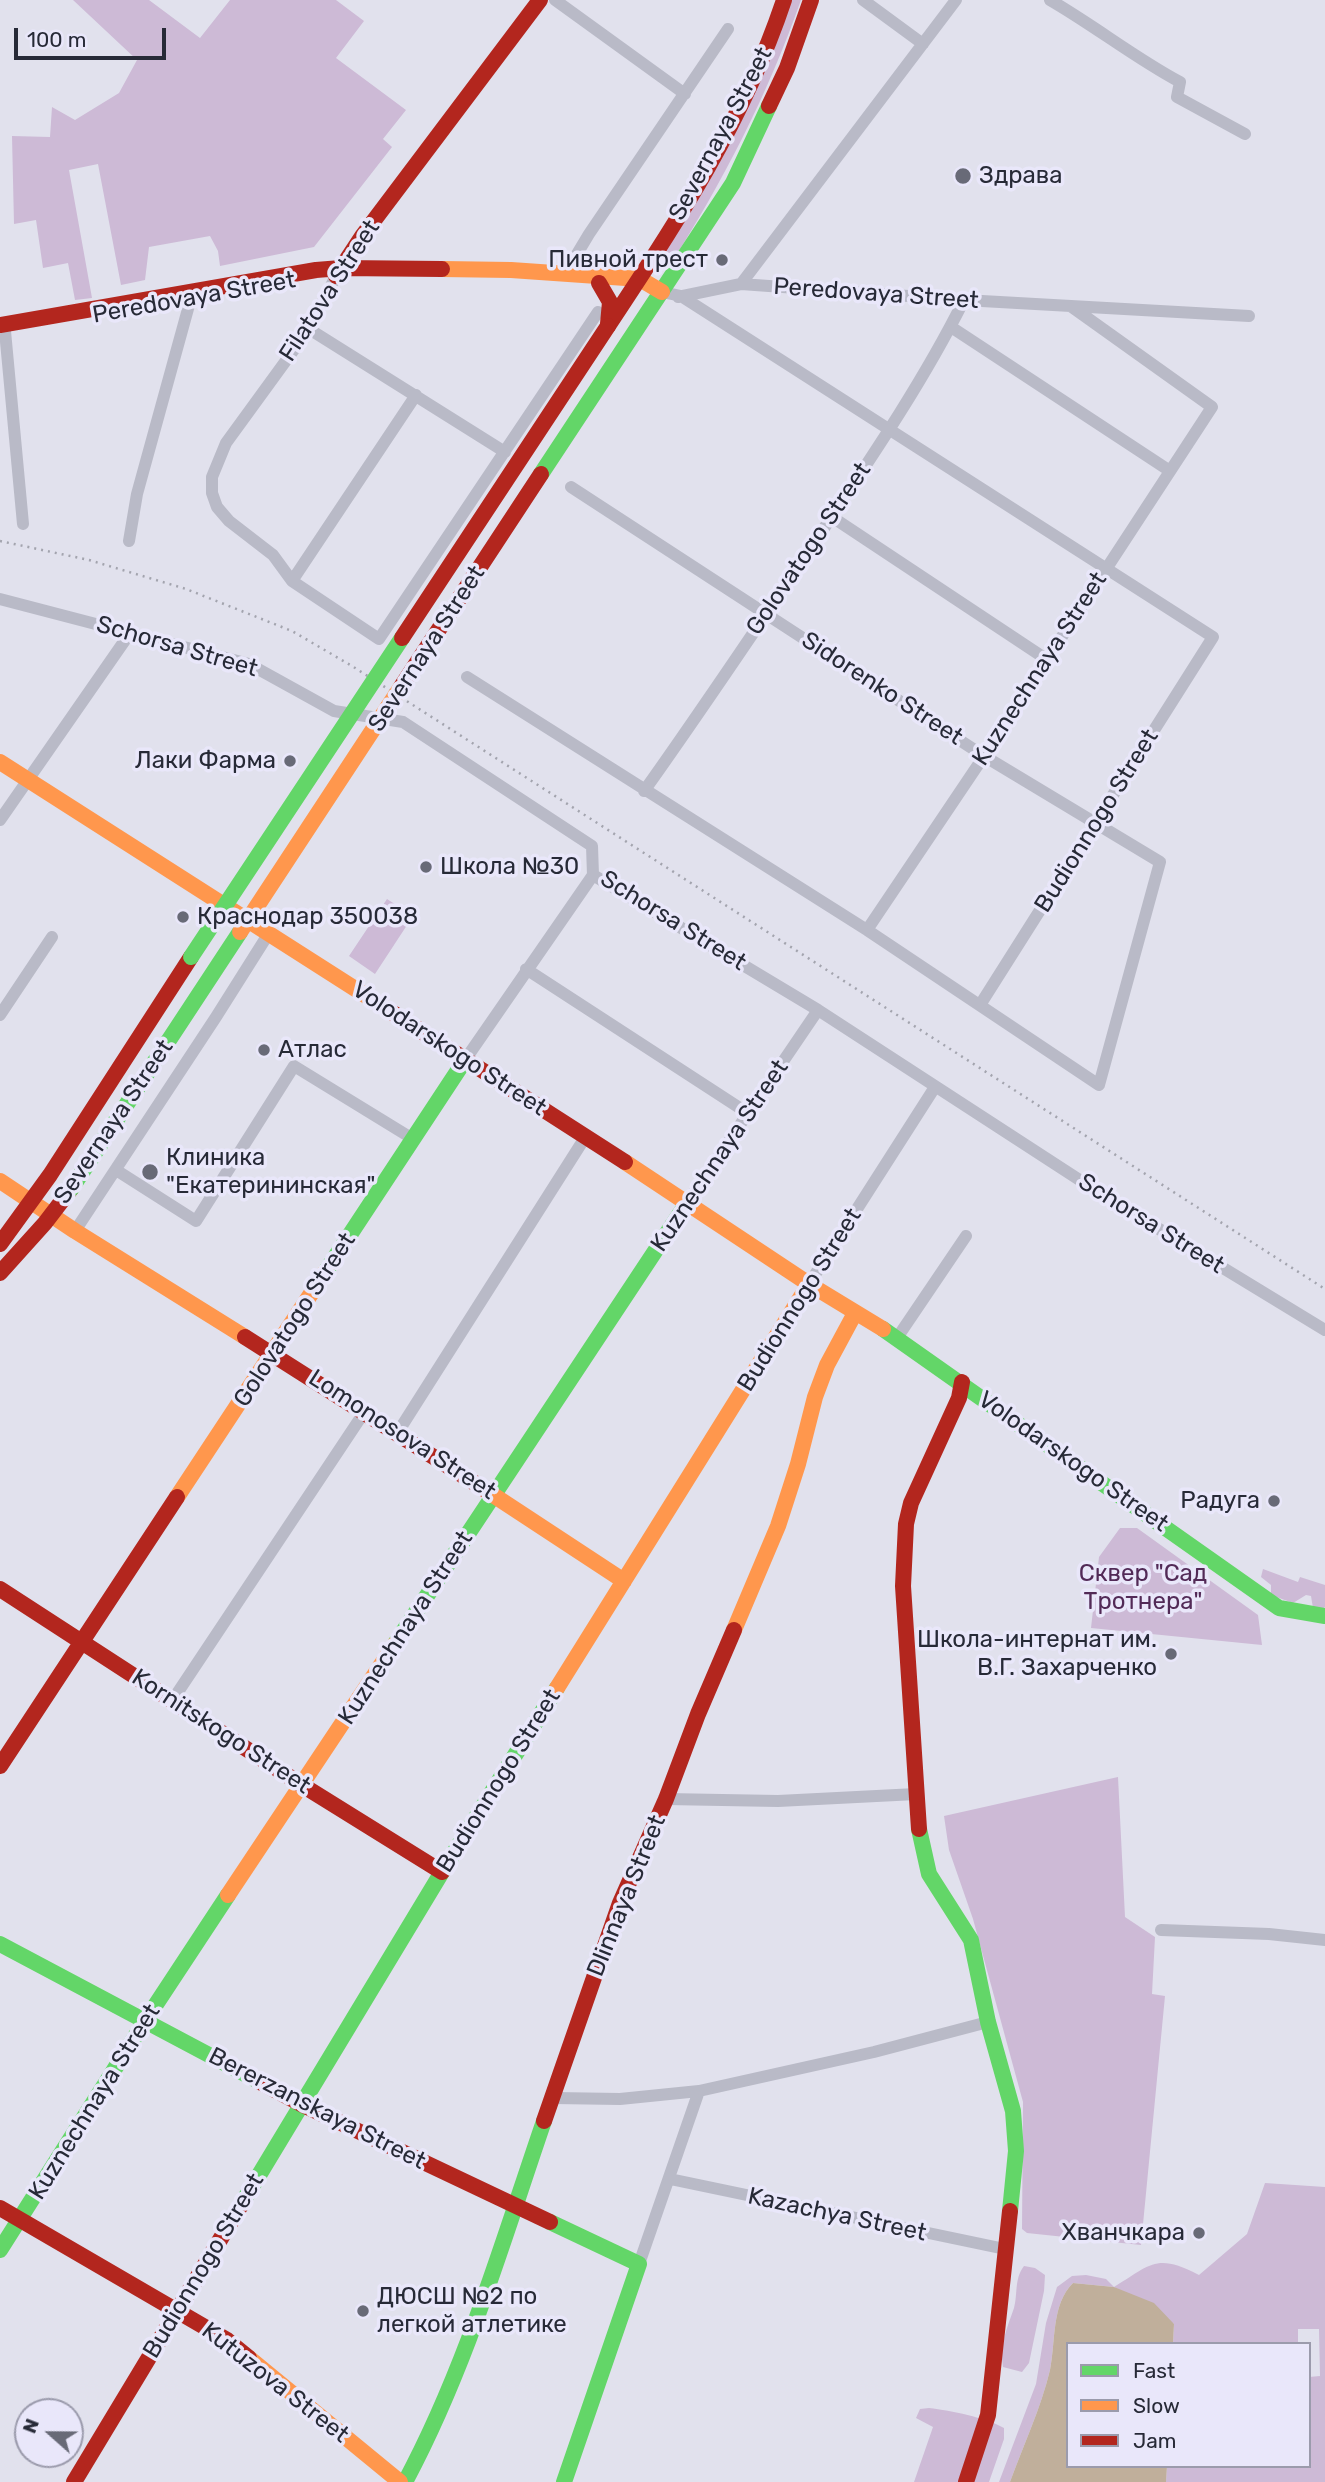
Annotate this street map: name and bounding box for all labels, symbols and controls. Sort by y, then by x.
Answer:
scale bar [18,14,170,58]
text: 100 m [27,27,86,52]
street label: Severnaya Street [663,42,779,226]
place label: Здрава [979,162,1063,190]
marker: Здрава [953,166,973,186]
street label: Filatova Street [274,215,386,367]
place label: Пивной трест [548,246,708,274]
marker: Пивной трест [714,252,730,268]
street label: Peredovaya Street [90,266,298,330]
street label: Peredovaya Street [772,272,980,316]
street label: Golovatogo Street [741,457,877,641]
street label: Severnaya Street [363,561,491,737]
street label: Kuznechnaya Street [967,567,1113,771]
street label: Schorsa Street [93,610,261,684]
street label: Sidorenko Street [796,626,968,752]
street label: Budionnogo Street [1029,724,1165,918]
place label: Лаки Фарма [135,747,276,775]
marker: Лаки Фарма [282,753,298,769]
place label: Школа №30 [440,853,579,881]
marker: Школа №30 [418,859,434,875]
street label: Schorsa Street [595,865,751,977]
place label: Краснодар 350038 [197,903,418,931]
marker: Краснодар 350038 [175,909,191,925]
street label: Volodarskogo Street [347,975,551,1123]
street label: Severnaya Street [48,1034,180,1210]
place label: Атлас [278,1036,347,1064]
marker: Атлас [256,1042,272,1058]
street label: Kuznechnaya Street [645,1055,795,1257]
place label: Клиника "Екатерининская" [166,1144,375,1200]
marker: Клиника "Екатерининская" [140,1162,160,1182]
street label: Schorsa Street [1073,1168,1229,1280]
street label: Budionnogo Street [732,1203,868,1397]
street label: Golovatogo Street [228,1228,362,1412]
street label: Lomonosova Street [303,1364,501,1506]
street label: Volodarskogo Street [972,1385,1174,1539]
place label: Радуга [1180,1487,1260,1515]
marker: Радуга [1266,1493,1282,1509]
street label: Kuznechnaya Street [333,1526,479,1730]
park label: Сквер "Сад Тротнера" [1079,1560,1207,1616]
place label: Школа-интернат им. В.Г. Захарченко [917,1626,1157,1682]
marker: Школа-интернат им. В.Г. Захарченко [1163,1646,1179,1662]
street label: Kornitskogo Street [126,1663,316,1801]
street label: Budionnogo Street [431,1684,567,1878]
street label: Dlinnaya Street [582,1811,672,1981]
street label: Kuznechnaya Street [23,1999,167,2205]
street label: Bererzanskaya Street [204,2042,430,2176]
street label: Budionnogo Street [137,2168,271,2364]
street label: Kazachya Street [745,2182,929,2248]
place label: Хванчкара [1062,2219,1185,2247]
marker: Хванчкара [1191,2225,1207,2241]
place label: ДЮСШ №2 по легкой атлетике [377,2283,567,2339]
marker: ДЮСШ №2 по легкой атлетике [355,2303,371,2319]
street label: Kutuzova Street [196,2317,354,2449]
legend [1066,2342,1311,2468]
text: Fast [1133,2358,1175,2383]
text: Slow [1133,2393,1180,2418]
north arrow [14,2398,84,2468]
text: N [18,2416,44,2437]
text: Jam [1133,2428,1177,2453]

